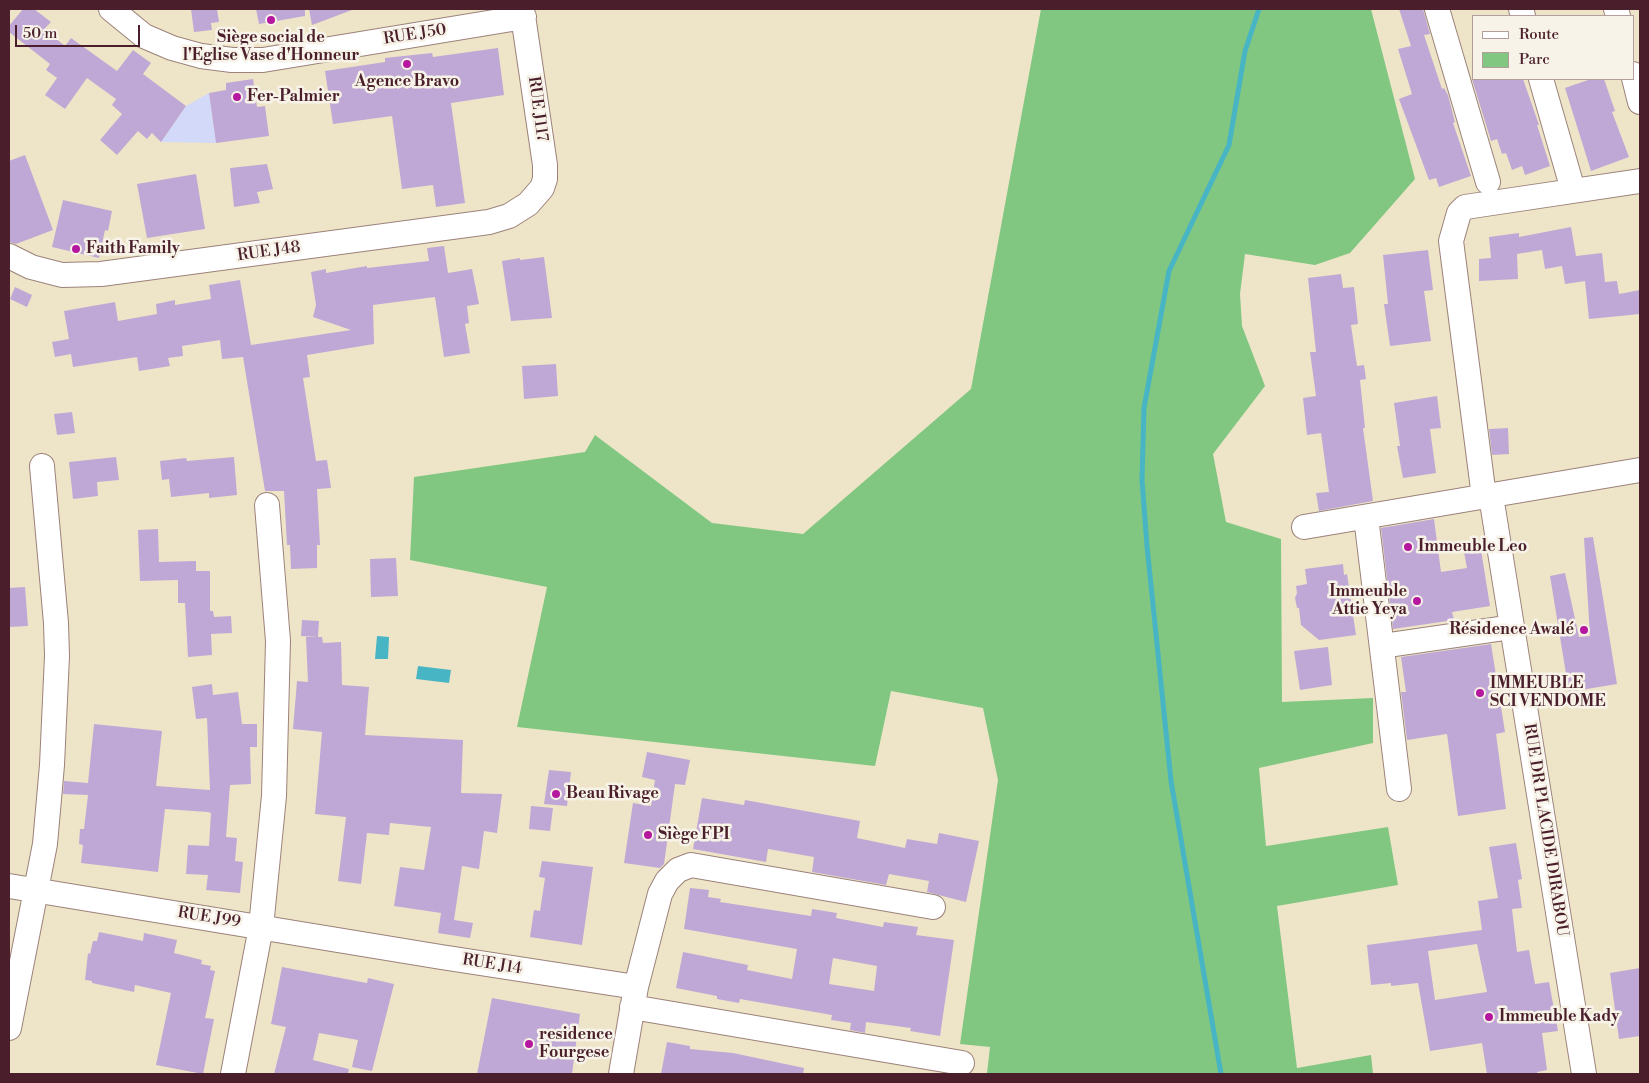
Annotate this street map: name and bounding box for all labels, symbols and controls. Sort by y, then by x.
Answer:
marker: Siège social de l'Eglise Vase d'Honneur [265,14,277,26]
scale bar [18,15,142,47]
legend [1472,15,1634,80]
street label: RUE J50 [382,21,448,49]
text: 50 m [23,24,57,43]
text: Route [1519,25,1559,44]
place label: Siège social de l'Eglise Vase d'Honneur [183,28,359,66]
text: Parc [1519,50,1550,69]
marker: Agence Bravo [401,58,413,70]
place label: Agence Bravo [355,72,459,92]
street label: RUE J117 [523,75,551,143]
place label: Fer-Palmier [247,87,340,107]
marker: Fer-Palmier [231,91,243,103]
street label: RUE J48 [236,238,302,266]
place label: Faith Family [86,239,180,259]
marker: Faith Family [70,243,82,255]
place label: Immeuble Leo [1418,537,1527,557]
marker: Immeuble Leo [1402,541,1414,553]
place label: Immeuble Attie Yeya [1329,582,1407,620]
marker: Immeuble Attie Yeya [1411,595,1423,607]
place label: Résidence Awalé [1449,620,1574,640]
marker: Résidence Awalé [1578,624,1590,636]
place label: IMMEUBLE SCI VENDOME [1490,674,1606,712]
marker: IMMEUBLE SCI VENDOME [1474,687,1486,699]
street label: RUE DR PLACIDE DIRABOU [1519,722,1571,938]
place label: Beau Rivage [566,784,659,804]
marker: Beau Rivage [550,788,562,800]
place label: Siège FPI [658,825,730,845]
marker: Siège FPI [642,829,654,841]
street label: RUE J99 [176,904,242,932]
street label: RUE J14 [461,951,523,979]
place label: Immeuble Kady [1499,1007,1619,1027]
marker: Immeuble Kady [1483,1011,1495,1023]
place label: residence Fourgese [539,1025,613,1063]
marker: residence Fourgese [523,1038,535,1050]

